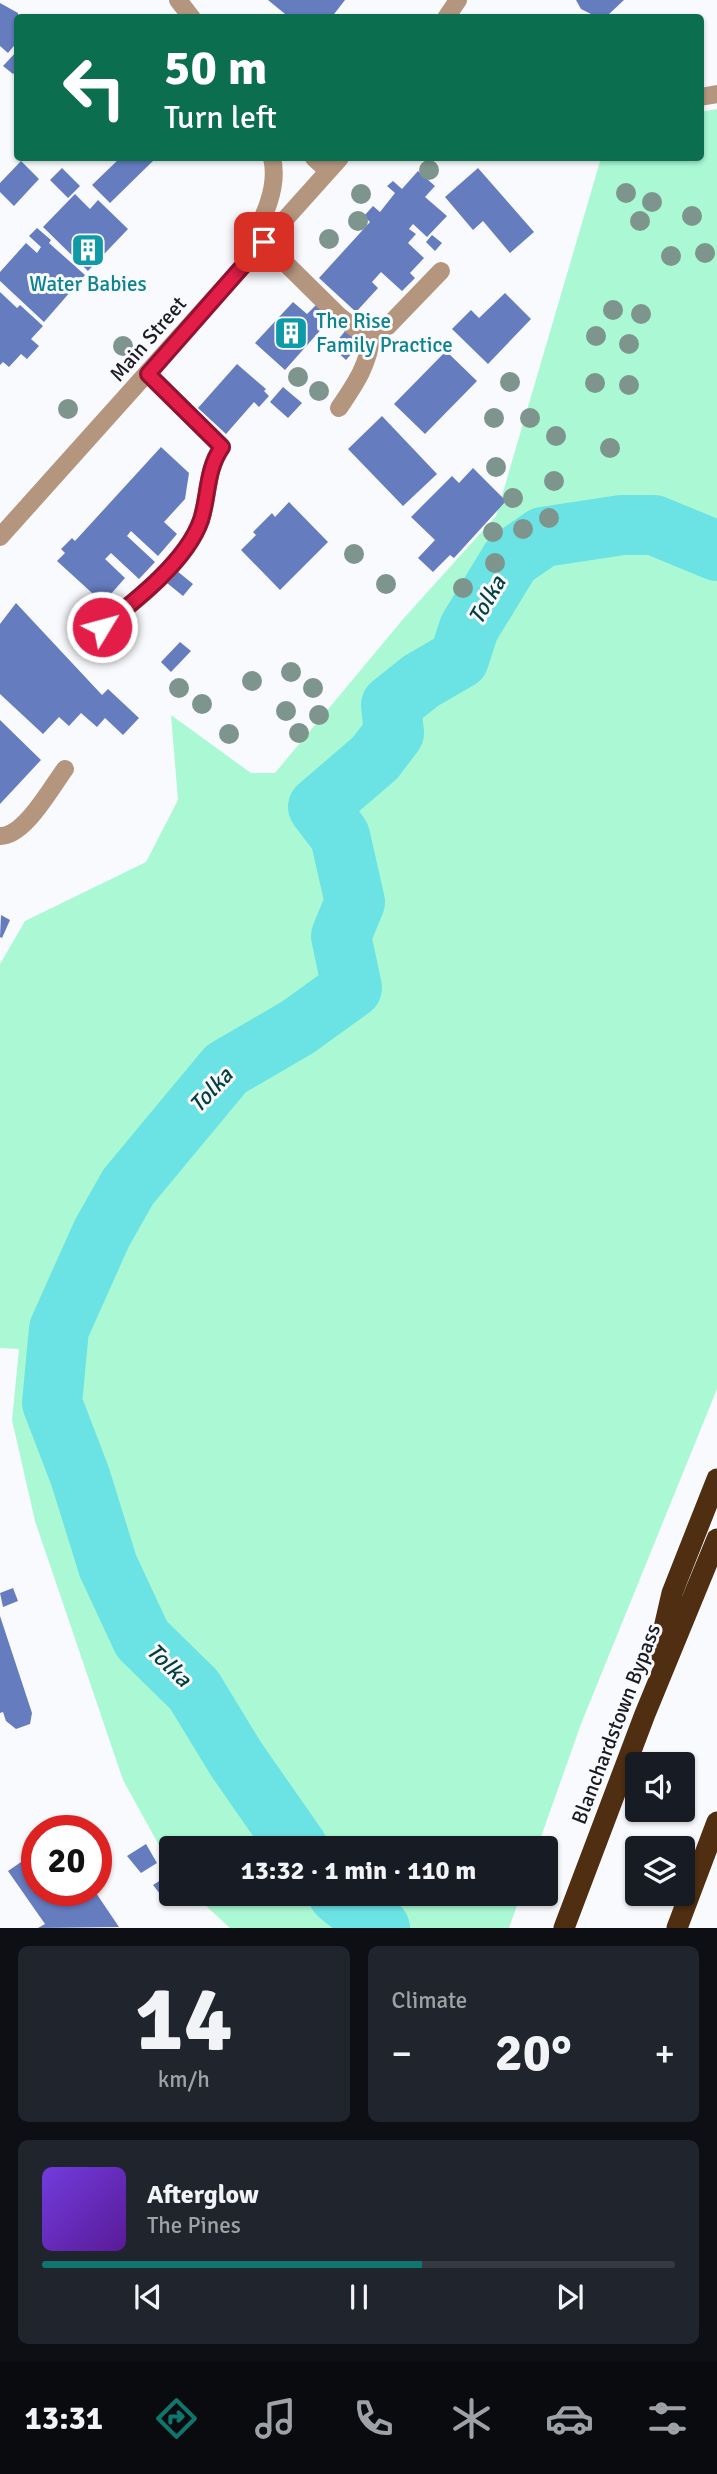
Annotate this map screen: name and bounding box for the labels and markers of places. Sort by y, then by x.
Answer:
pin [234,212,294,272]
building icon: Water Babies [69,231,107,269]
place label: Water Babies [29,271,147,297]
place label: The Rise Family Practice [316,308,453,358]
building icon: The Rise Family Practice [272,314,310,352]

